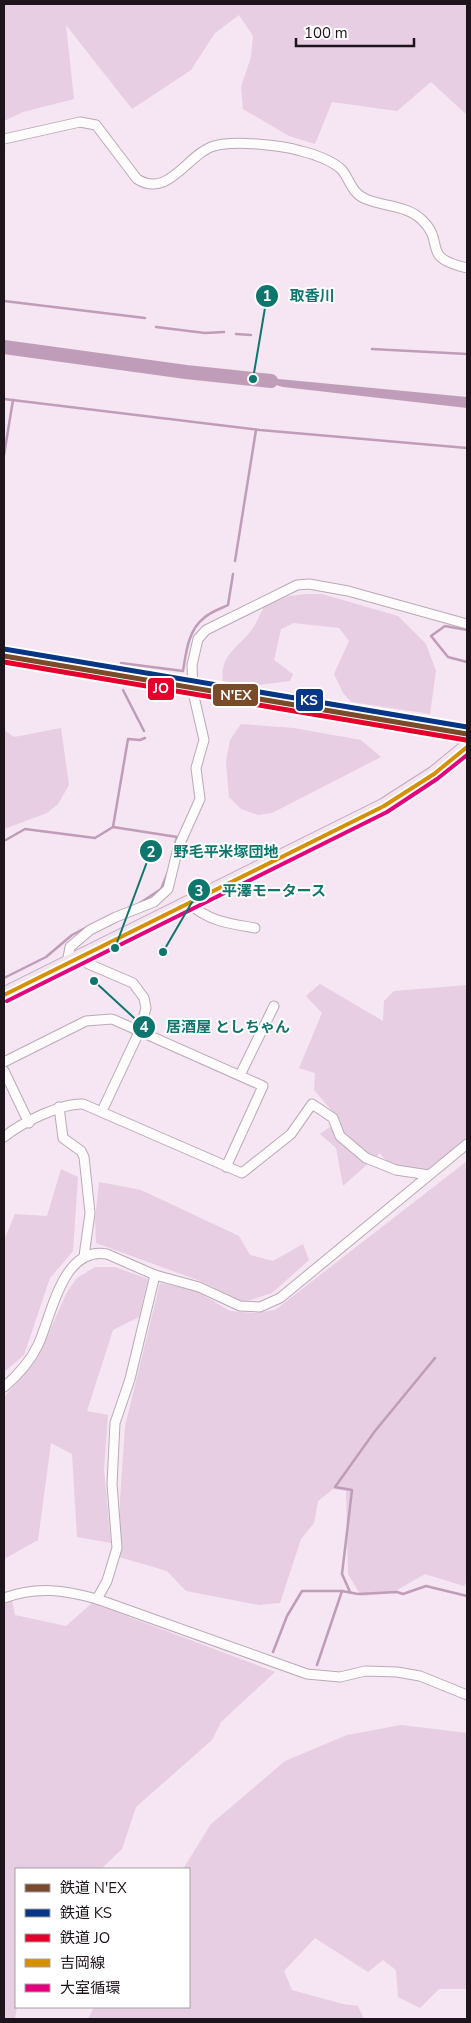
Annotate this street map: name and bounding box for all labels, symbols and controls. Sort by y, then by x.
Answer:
scale bar [296,15,414,47]
text: 100 m [304,23,348,43]
callout: 取香川 [255,281,345,311]
text: 1 [262,286,272,306]
text: 取香川 [289,286,335,306]
line badge: JO [147,677,175,701]
text: JO [152,679,169,698]
line badge: N'EX [212,683,259,707]
text: N'EX [220,686,252,705]
line badge: KS [295,688,324,712]
text: KS [300,691,318,710]
callout: 野毛平米塚団地 [138,836,288,866]
text: 2 [146,842,156,862]
text: 野毛平米塚団地 [173,842,279,862]
callout: 平澤モータース [187,875,337,905]
text: 3 [194,881,204,901]
text: 平澤モータース [222,881,326,901]
callout: 居酒屋 としちゃん [131,1012,300,1042]
text: 4 [139,1017,149,1037]
text: 居酒屋 としちゃん [166,1017,290,1037]
legend [15,1868,190,2008]
text: 鉄道 N'EX [60,1878,127,1898]
text: 鉄道 KS [60,1903,112,1923]
text: 鉄道 JO [60,1928,110,1948]
text: 吉岡線 [60,1953,105,1973]
text: 大室循環 [60,1978,120,1998]

